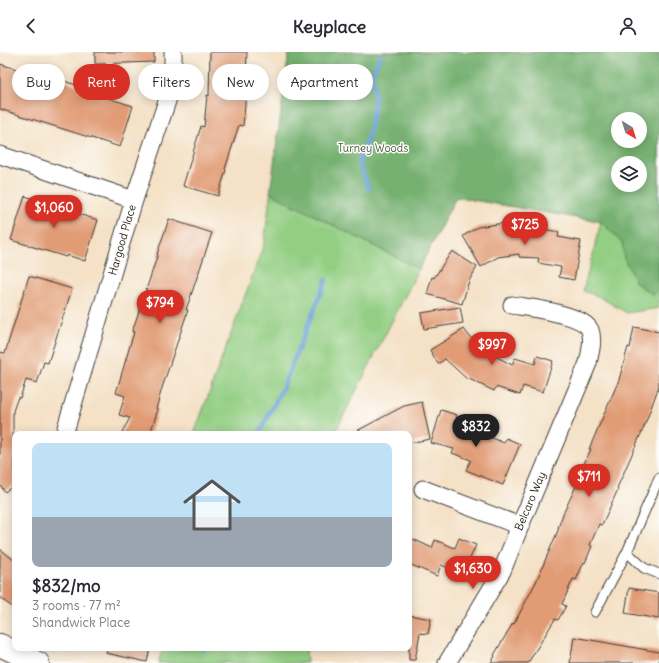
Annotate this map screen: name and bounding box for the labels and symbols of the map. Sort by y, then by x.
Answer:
north arrow [611,112,647,148]
park label: Turney Woods [338,141,408,155]
pin: $1,060 [21,195,87,229]
street label: Hargood Place [105,203,139,277]
pin: $725 [501,212,549,246]
pin: $794 [136,290,184,324]
pin: $997 [468,332,516,366]
pin: $832 [452,414,500,448]
pin: $711 [565,464,613,498]
street label: Belcaro Way [511,469,549,533]
pin: $1,630 [440,556,506,590]

